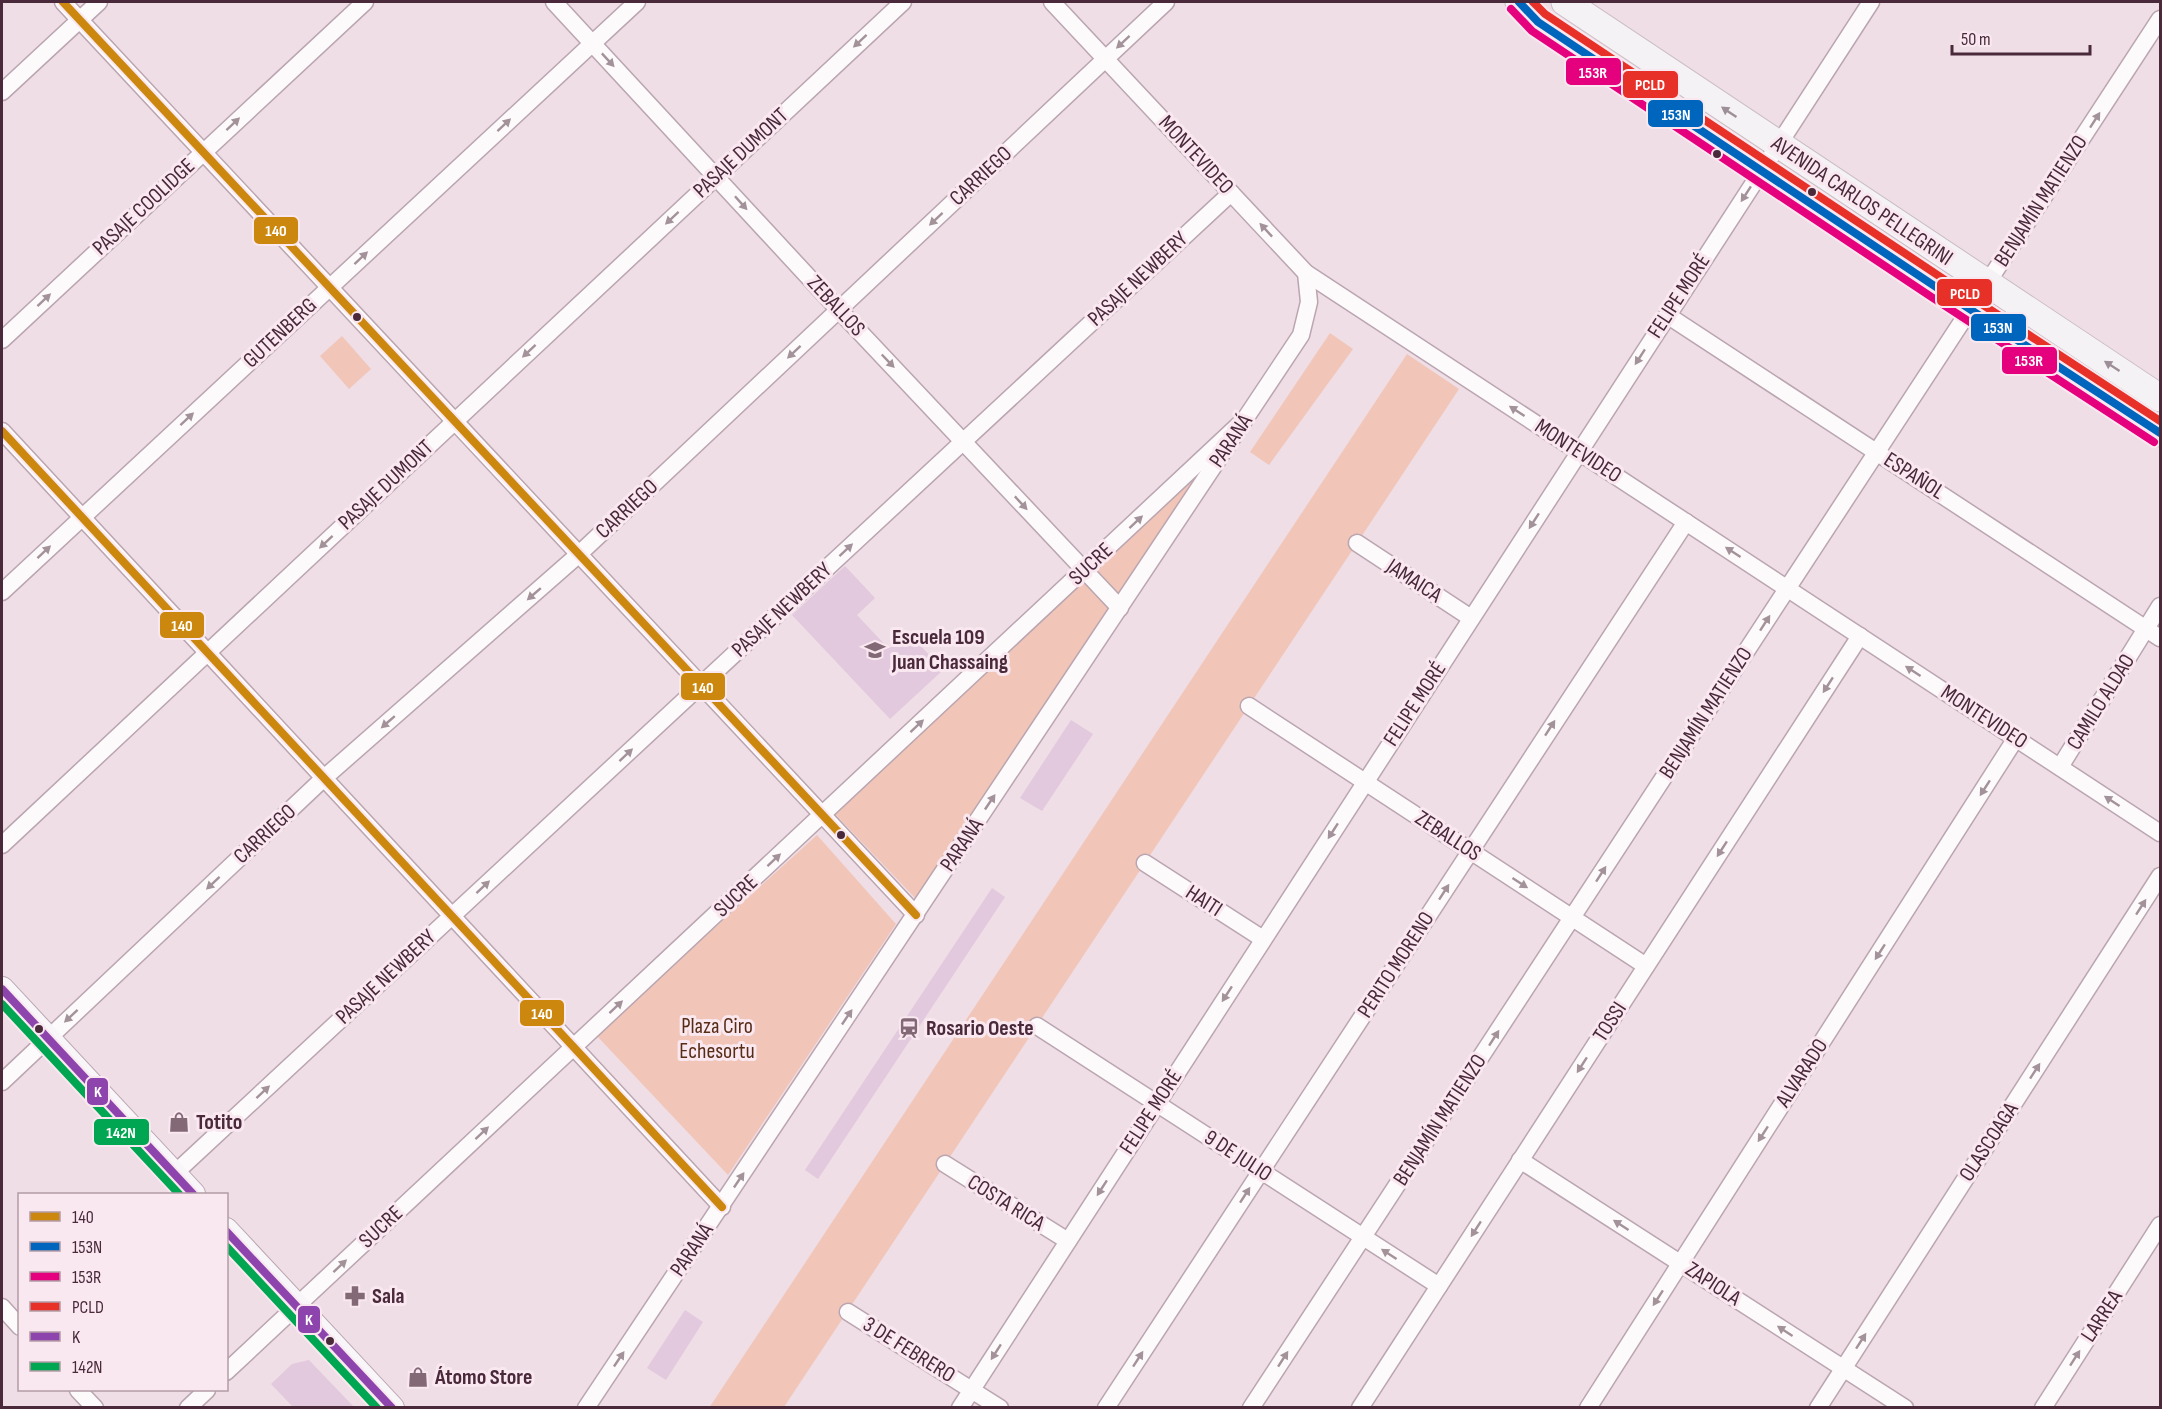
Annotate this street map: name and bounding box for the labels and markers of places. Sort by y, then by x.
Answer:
unlabelled marker [1711,148,1723,160]
unlabelled marker [1806,186,1818,198]
unlabelled marker [351,311,363,323]
place label: Escuela 109 Juan Chassaing [891,624,1008,676]
school or university icon: Escuela 109 Juan Chassaing [863,638,887,662]
unlabelled marker [835,829,847,841]
place label: Rosario Oeste [926,1015,1034,1042]
station icon: Rosario Oeste [897,1016,921,1040]
unlabelled marker [33,1023,45,1035]
place label: Totito [196,1109,242,1136]
shop icon: Totito [167,1110,191,1134]
place label: Sala [372,1283,404,1310]
pharmacy icon: Sala [343,1284,367,1308]
unlabelled marker [324,1335,336,1347]
place label: Átomo Store [434,1364,532,1391]
shop icon: Átomo Store [406,1365,430,1389]

